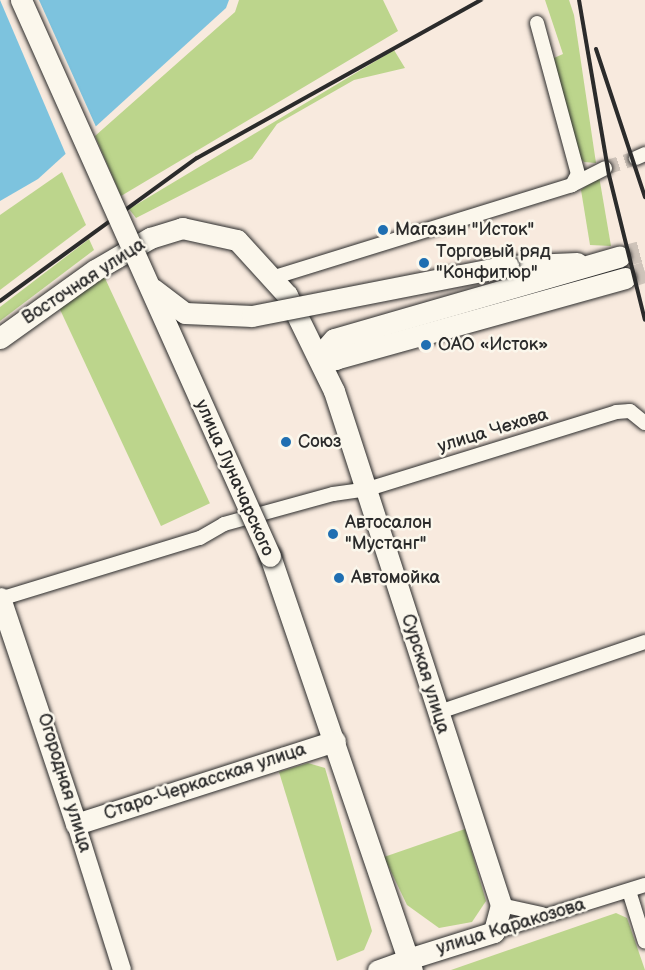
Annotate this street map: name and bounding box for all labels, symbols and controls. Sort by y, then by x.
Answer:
place label: Магазин "Исток" [395,219,534,241]
marker: Магазин "Исток" [376,223,390,237]
street label: Восточная улица [19,234,149,330]
place label: Торговый ряд "Конфитюр" [436,242,551,284]
marker: Торговый ряд "Конфитюр" [417,256,431,270]
place label: ОАО «Исток» [438,334,548,356]
marker: ОАО «Исток» [419,338,433,352]
street label: улица Луначарского [190,396,278,560]
street label: улица Чехова [435,404,551,458]
place label: Союз [298,431,341,453]
marker: Союз [279,435,293,449]
place label: Автосалон "Мустанг" [345,513,432,556]
marker: Автосалон "Мустанг" [326,527,340,541]
place label: Автомойка [351,567,440,589]
marker: Автомойка [332,571,346,585]
street label: Сурская улица [397,612,453,736]
street label: Огородная улица [33,711,95,855]
street label: Старо-Черкасская улица [101,739,309,825]
street label: улица Каракозова [434,894,588,960]

